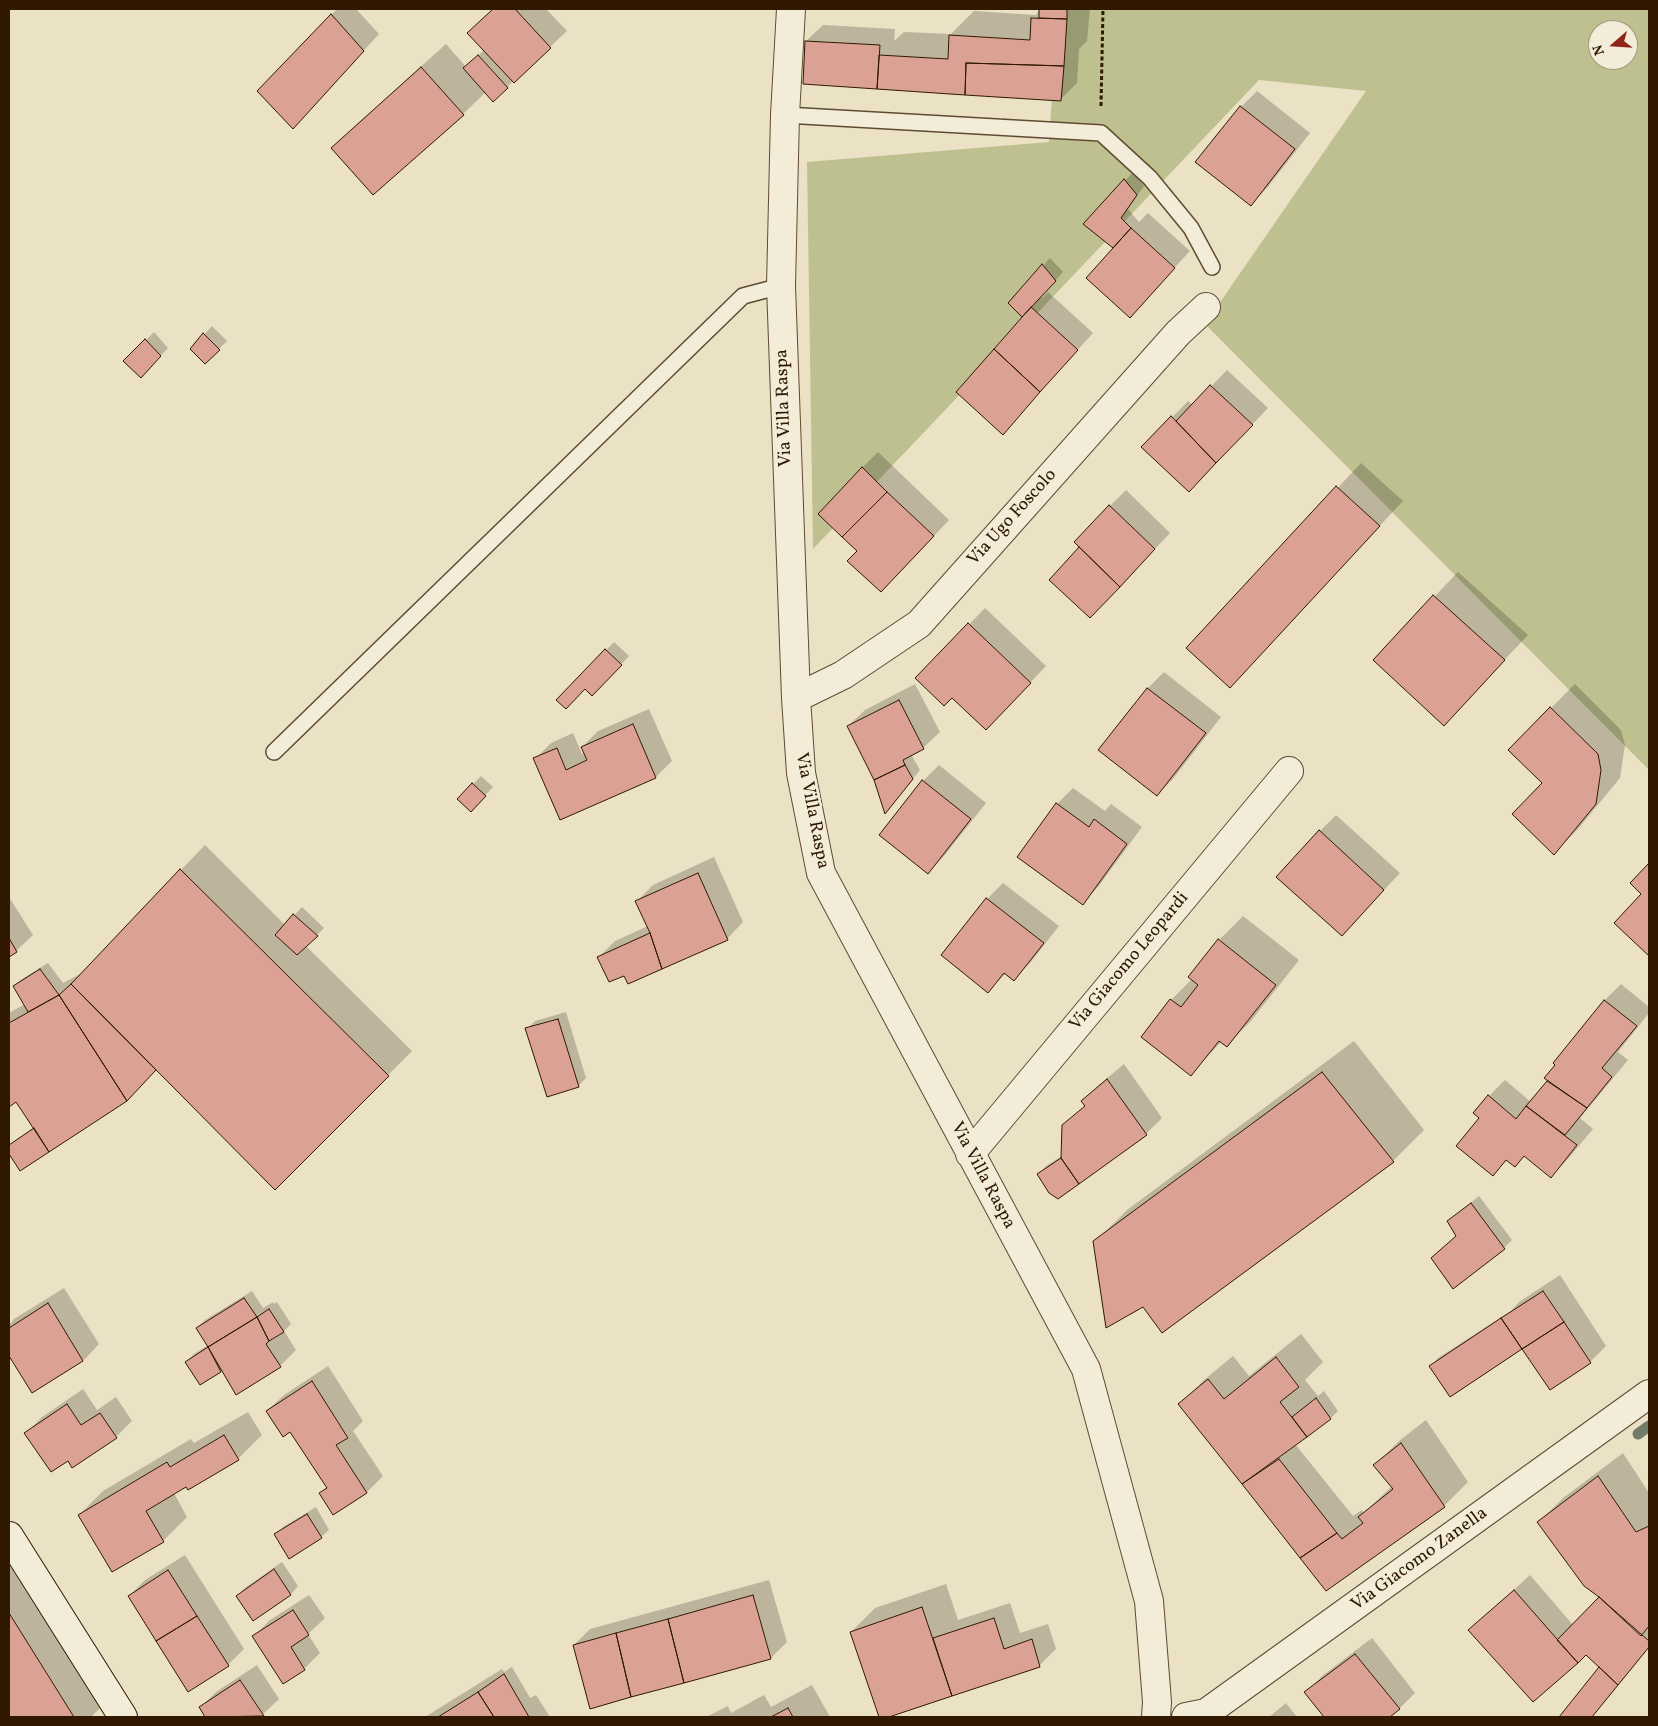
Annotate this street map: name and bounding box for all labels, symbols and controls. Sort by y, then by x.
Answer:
north arrow [1588,20,1638,70]
text: N [1589,42,1610,58]
street label: Via Villa Raspa [772,349,798,467]
street label: Via Ugo Foscolo [964,465,1062,571]
street label: Via Villa Raspa [789,751,833,871]
street label: Via Giacomo Leopardi [1066,888,1194,1036]
street label: Via Villa Raspa [945,1119,1019,1233]
street label: Via Giacomo Zanella [1348,1503,1492,1617]

